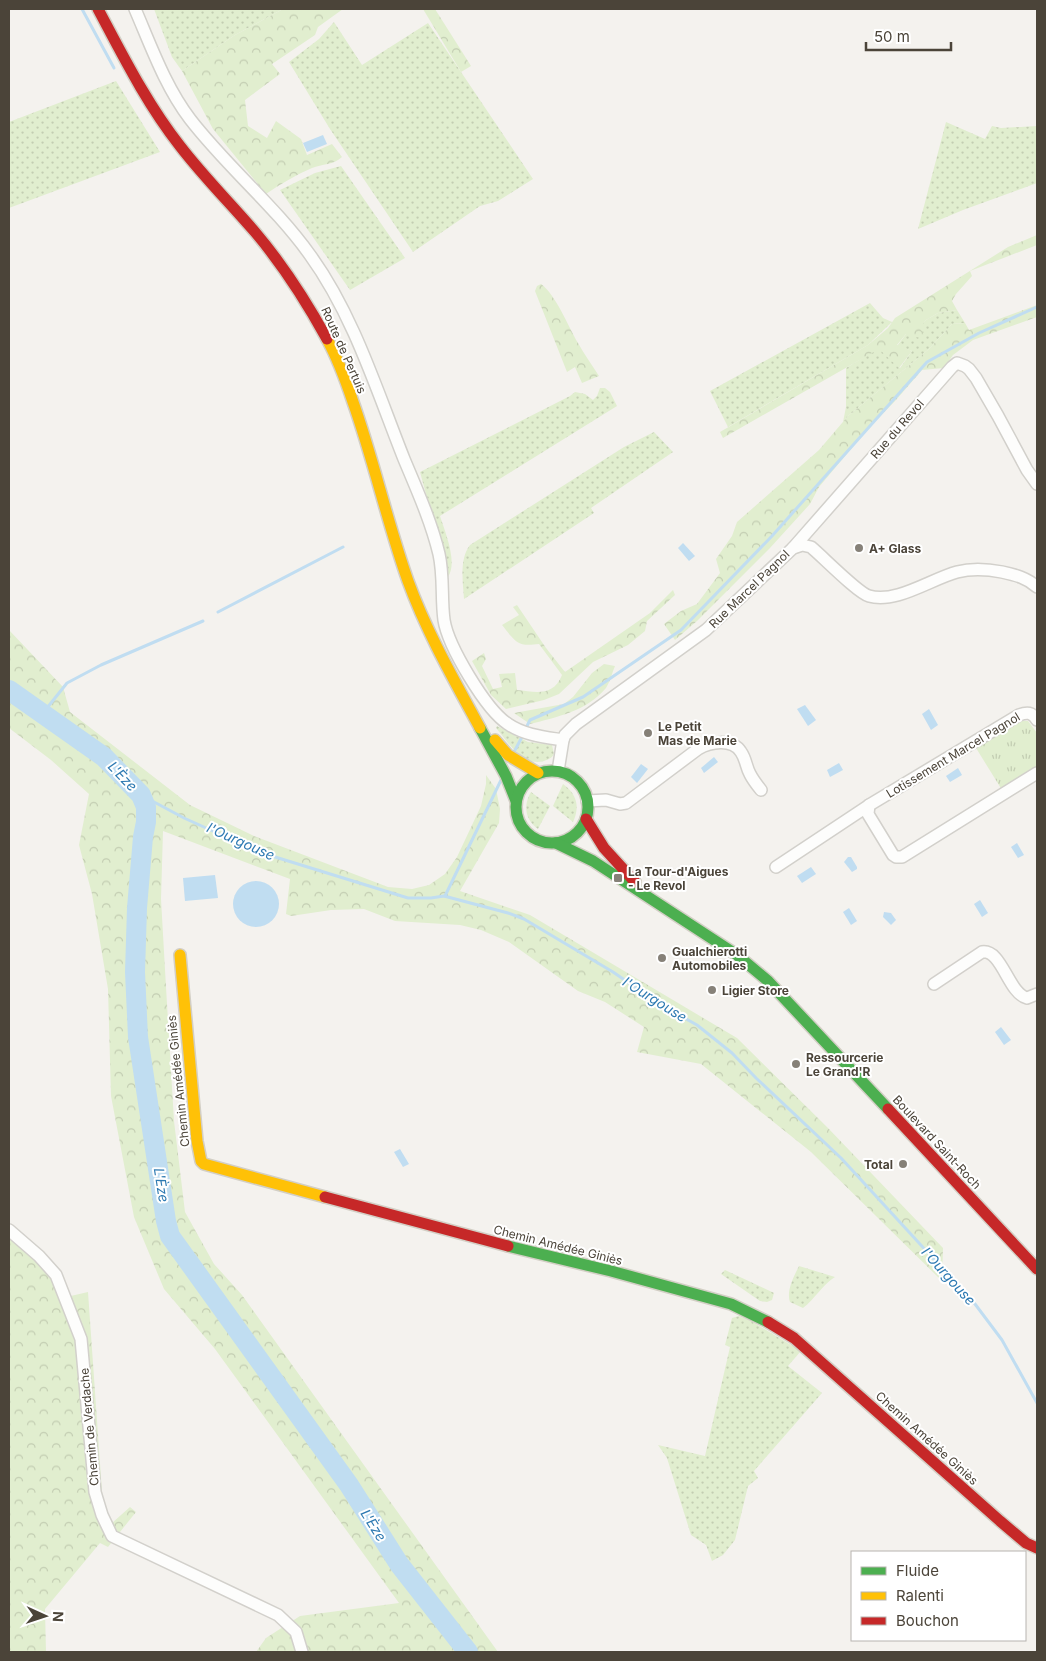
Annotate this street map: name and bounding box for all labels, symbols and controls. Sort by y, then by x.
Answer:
scale bar [866,20,951,52]
text: 50 m [874,27,910,46]
street label: Route de Pertuis [318,304,370,396]
street label: Rue du Revol [867,396,927,462]
place label: A+ Glass [869,541,921,556]
marker: A+ Glass [853,542,865,554]
street label: Rue Marcel Pagnol [706,547,792,631]
street label: Lotissement Marcel Pagnol [883,709,1023,801]
place label: Le Petit Mas de Marie [658,719,737,748]
marker: Le Petit Mas de Marie [642,727,654,739]
water label: L'Èze [105,758,141,794]
water label: l'Ourgouse [204,819,278,863]
place label: La Tour-d'Aigues - Le Revol [628,864,729,893]
marker: La Tour-d'Aigues - Le Revol [612,872,624,884]
place label: Gualchierotti Automobiles [672,944,747,973]
marker: Gualchierotti Automobiles [656,952,668,964]
water label: l'Ourgouse [620,973,690,1025]
place label: Ligier Store [722,983,789,998]
marker: Ligier Store [706,984,718,996]
street label: Chemin Amédée Giniès [164,1014,192,1148]
place label: Ressourcerie Le Grand'R [806,1050,883,1079]
marker: Ressourcerie Le Grand'R [790,1058,802,1070]
street label: Boulevard Saint-Roch [890,1092,984,1192]
place label: Total [864,1157,893,1172]
marker: Total [897,1158,909,1170]
water label: L'Èze [151,1166,173,1204]
street label: Chemin Amédée Giniès [492,1222,624,1268]
water label: l'Ourgouse [918,1243,980,1309]
street label: Chemin de Verdache [76,1367,102,1487]
street label: Chemin Amédée Giniès [873,1388,981,1488]
water label: L'Èze [358,1506,390,1544]
legend [851,1551,1026,1641]
text: Fluide [896,1561,939,1580]
text: Ralenti [896,1586,944,1605]
north arrow [20,1591,70,1641]
text: N [50,1611,67,1622]
text: Bouchon [896,1611,959,1630]

